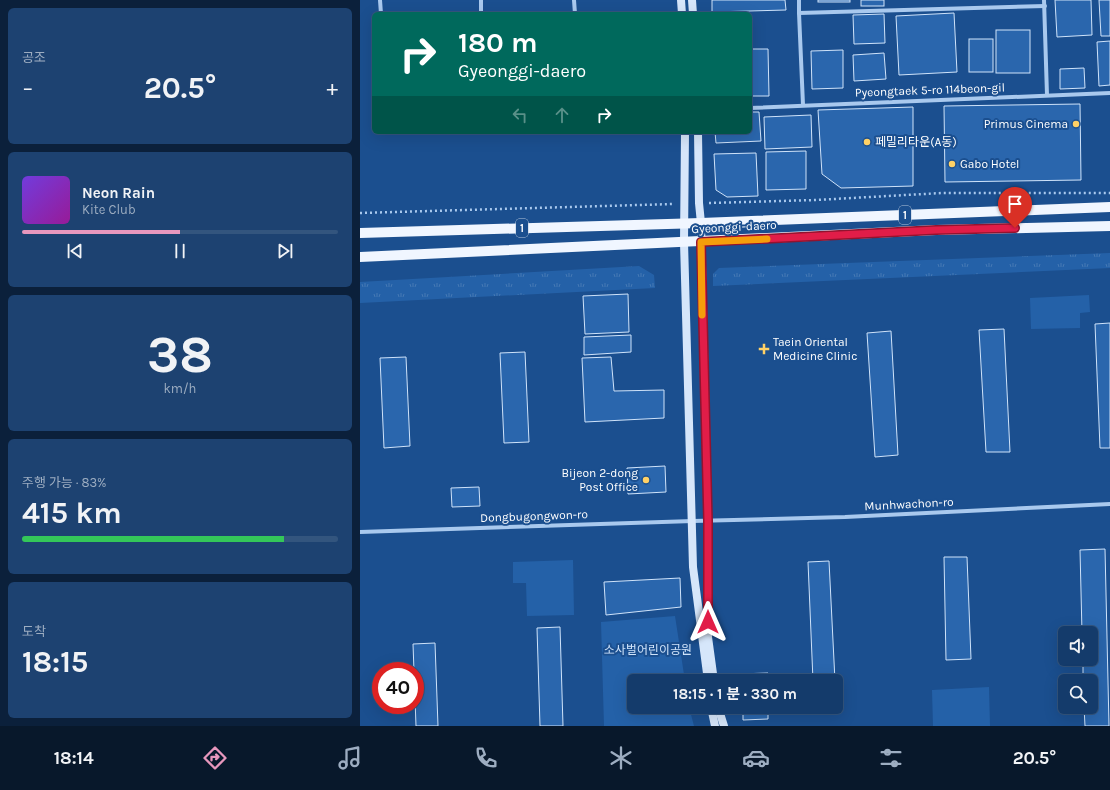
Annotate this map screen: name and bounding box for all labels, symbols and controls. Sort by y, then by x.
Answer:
text: 180 m [458,26,537,59]
icon: right [392,28,444,80]
text: 공조 [22,50,46,65]
text: Gyeonggi-daero [458,60,586,82]
text: 20.5° [144,70,216,106]
text: − [22,75,34,101]
text: + [326,75,338,101]
street label: Pyeongtaek 5-ro 114beon-gil [855,80,1005,100]
icon: left [509,104,531,126]
icon: ahead [551,104,573,126]
icon: right [593,104,615,126]
place label: Primus Cinema [984,117,1068,131]
marker: Primus Cinema [1071,119,1081,129]
place label: 페밀리타운(A동) [875,135,957,149]
marker: 페밀리타운(A동) [862,137,872,147]
place label: Gabo Hotel [960,157,1019,171]
marker: Gabo Hotel [947,159,957,169]
text: Neon Rain [82,184,155,202]
pin [998,187,1032,228]
icon: arrive [1004,193,1026,215]
text: Kite Club [82,202,136,217]
road number: 1 [899,206,911,224]
street label: Gyeonggi-daero [691,218,777,236]
road number: 1 [516,219,528,237]
icon: previous [64,240,86,262]
icon: pause [169,240,191,262]
icon: next [274,240,296,262]
text: 38 [147,324,213,385]
place label: Taein Oriental Medicine Clinic [773,335,857,363]
marker: Taein Oriental Medicine Clinic [758,343,770,355]
text: km/h [164,381,196,396]
place label: Bijeon 2-dong Post Office [562,466,638,494]
text: 주행 가능 · 83% [22,475,107,490]
marker: Bijeon 2-dong Post Office [641,475,651,485]
text: 415 km [22,495,122,531]
street label: Munhwachon-ro [864,495,954,513]
street label: Dongbugongwon-ro [480,507,588,525]
position arrow [687,601,729,643]
text: 도착 [22,624,46,639]
map controls [1058,626,1098,714]
button: sound [1058,626,1098,666]
park label: 소사벌어린이공원 [604,643,692,657]
text: 18:15 [22,644,88,680]
speed limit sign: 40 [372,662,424,714]
button: search [1058,674,1098,714]
text: 18:15 · 1 분 · 330 m [673,685,797,703]
icon: directions [201,744,229,772]
icon: music [336,744,364,772]
icon: phone [472,744,500,772]
icon: climate [607,744,635,772]
icon: car [742,744,770,772]
icon: filters [877,744,905,772]
text: 18:14 [54,747,94,769]
text: 20.5° [1013,747,1056,769]

